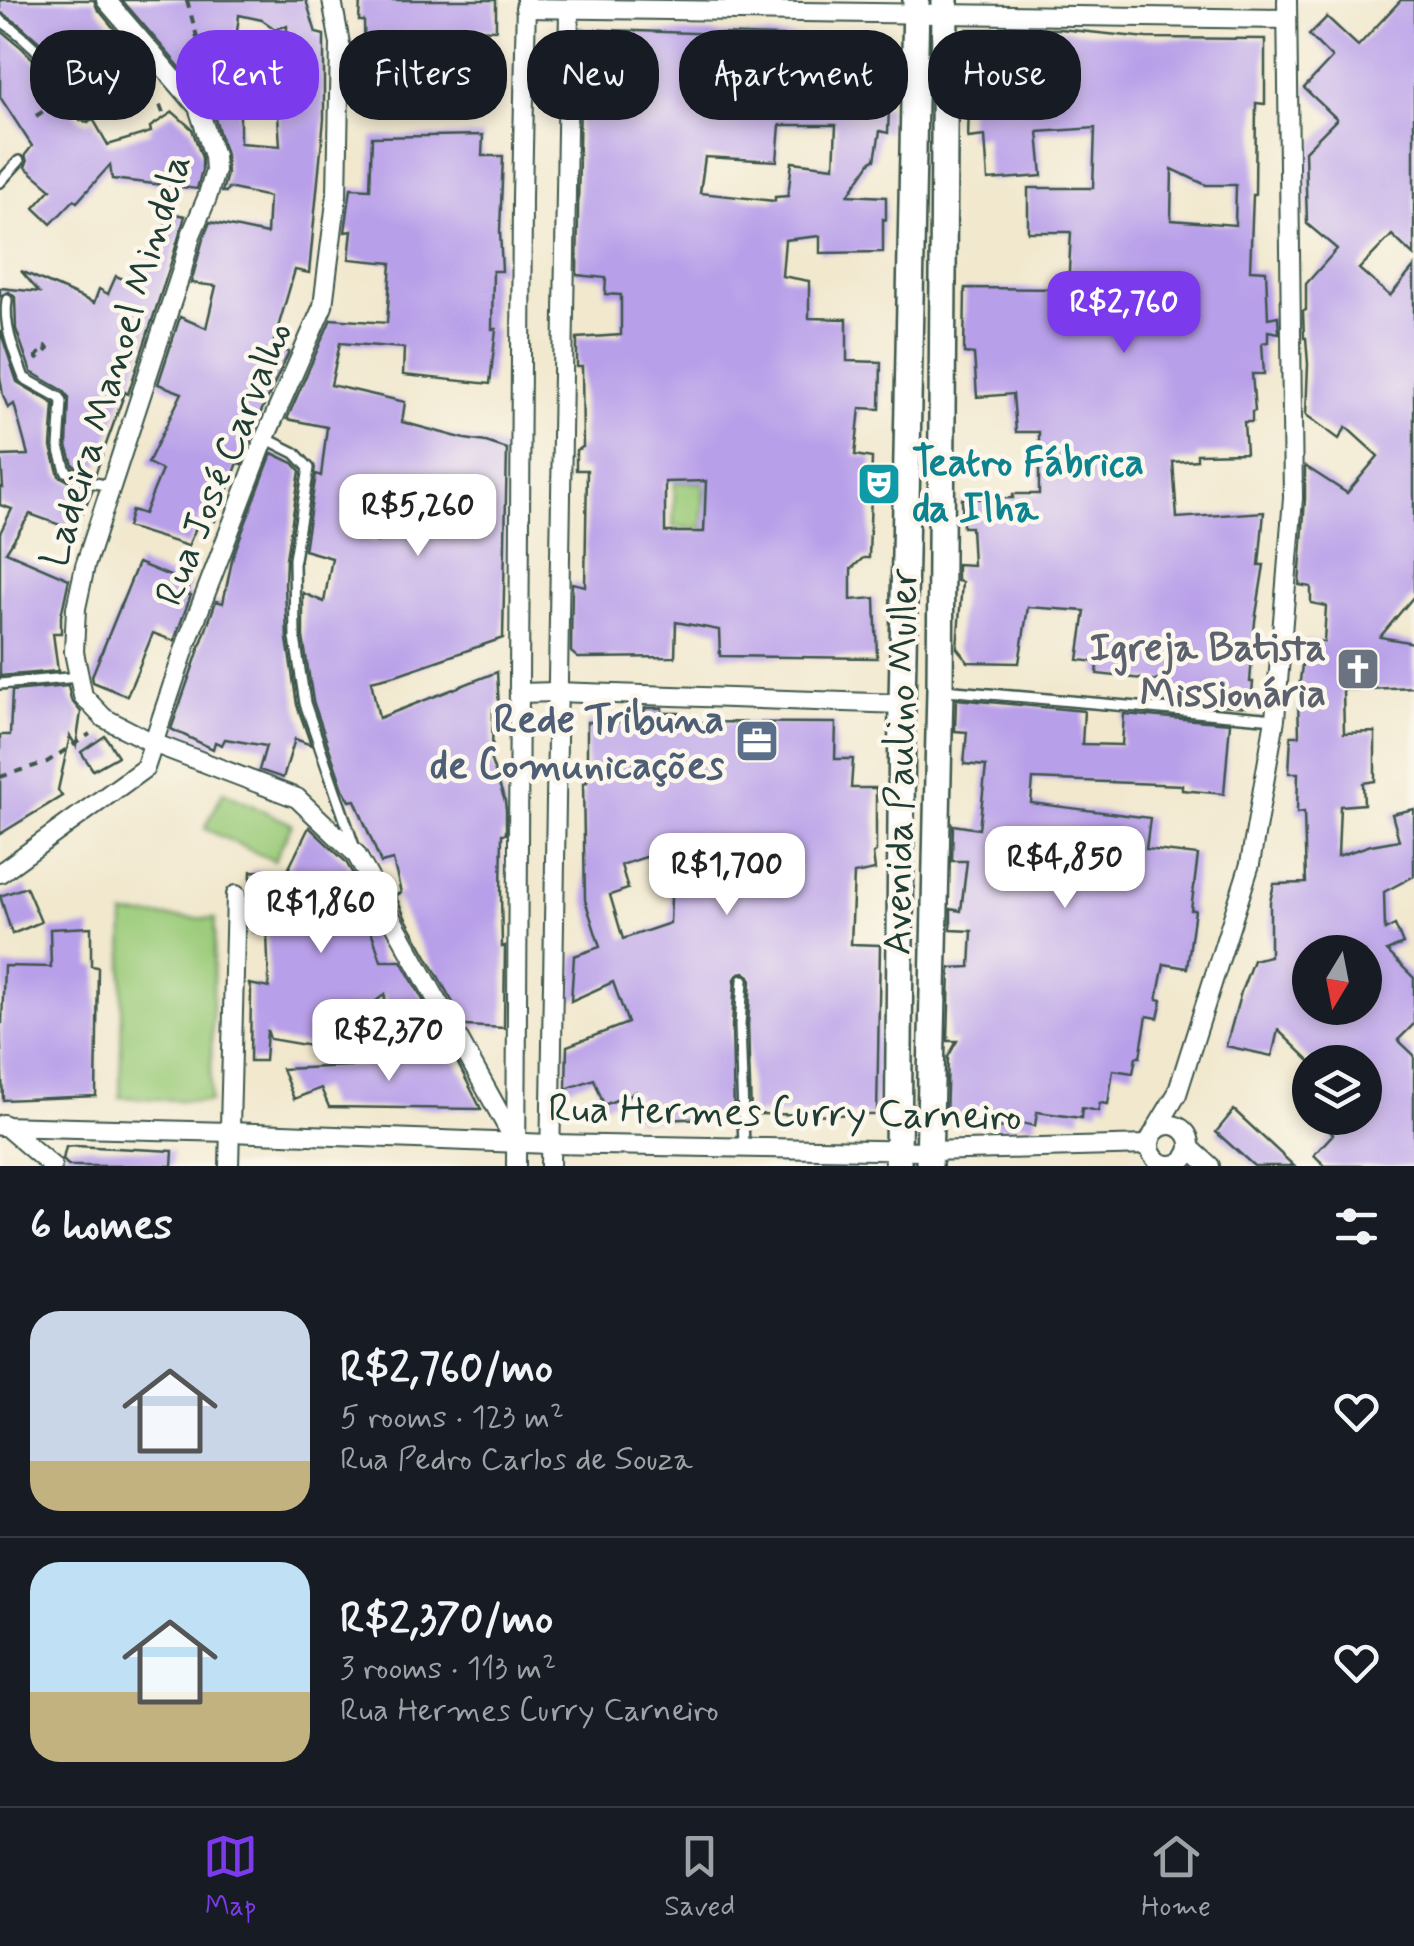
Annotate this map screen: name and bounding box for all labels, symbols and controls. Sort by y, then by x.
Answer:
chip: Buy [30,30,156,120]
chip: Rent [176,30,319,120]
chip: Filters [339,30,507,120]
chip: New [527,30,659,120]
chip: Apartment [679,30,908,120]
chip: House [928,30,1081,120]
street label: Ladeira Manoel Mindela [29,148,204,574]
pin: R$2,760 [1032,271,1216,356]
text: R$2,760 [1069,282,1179,324]
street label: Rua José Carvalho [144,314,305,614]
place label: Teatro Fábrica da Ilha [912,438,1144,536]
theatre icon: Teatro Fábrica da Ilha [856,461,902,507]
pin: R$5,260 [326,474,510,559]
text: R$5,260 [361,485,475,527]
street label: Avenida Paulino Muller [873,568,931,956]
place label: Igreja Batista Missionária [1089,623,1326,721]
church icon: Igreja Batista Missionária [1335,646,1381,692]
place label: Rede Tribuna de Comunicações [430,695,724,793]
office icon: Rede Tribuna de Comunicações [734,718,780,764]
pin: R$4,850 [973,826,1157,911]
pin: R$1,700 [635,833,819,918]
text: R$4,850 [1007,837,1123,879]
text: R$1,700 [671,844,783,886]
pin: R$1,860 [229,871,413,956]
text: R$1,860 [266,882,376,924]
north arrow [1292,935,1382,1025]
map controls [1292,935,1382,1135]
pin: R$2,370 [297,999,481,1084]
text: R$2,370 [334,1010,444,1052]
button: layers [1292,1045,1382,1135]
street label: Rua Hermes Curry Carneiro [548,1084,1022,1144]
text: 6 homes [30,1199,173,1254]
icon: filters [1329,1199,1384,1254]
text: R$2,760/mo [340,1342,553,1397]
icon: home [110,1351,230,1471]
icon: heart [1329,1384,1384,1439]
text: 5 rooms · 123 m² [340,1397,564,1439]
text: Rua Pedro Carlos de Souza [340,1439,693,1481]
text: R$2,370/mo [340,1593,553,1648]
icon: home [110,1602,230,1722]
icon: heart [1329,1635,1384,1690]
text: 3 rooms · 113 m² [340,1648,556,1690]
text: Rua Hermes Curry Carneiro [340,1690,719,1732]
tab: Map [203,1829,258,1926]
tab: Saved [664,1829,735,1926]
tab: Home [1141,1829,1211,1926]

